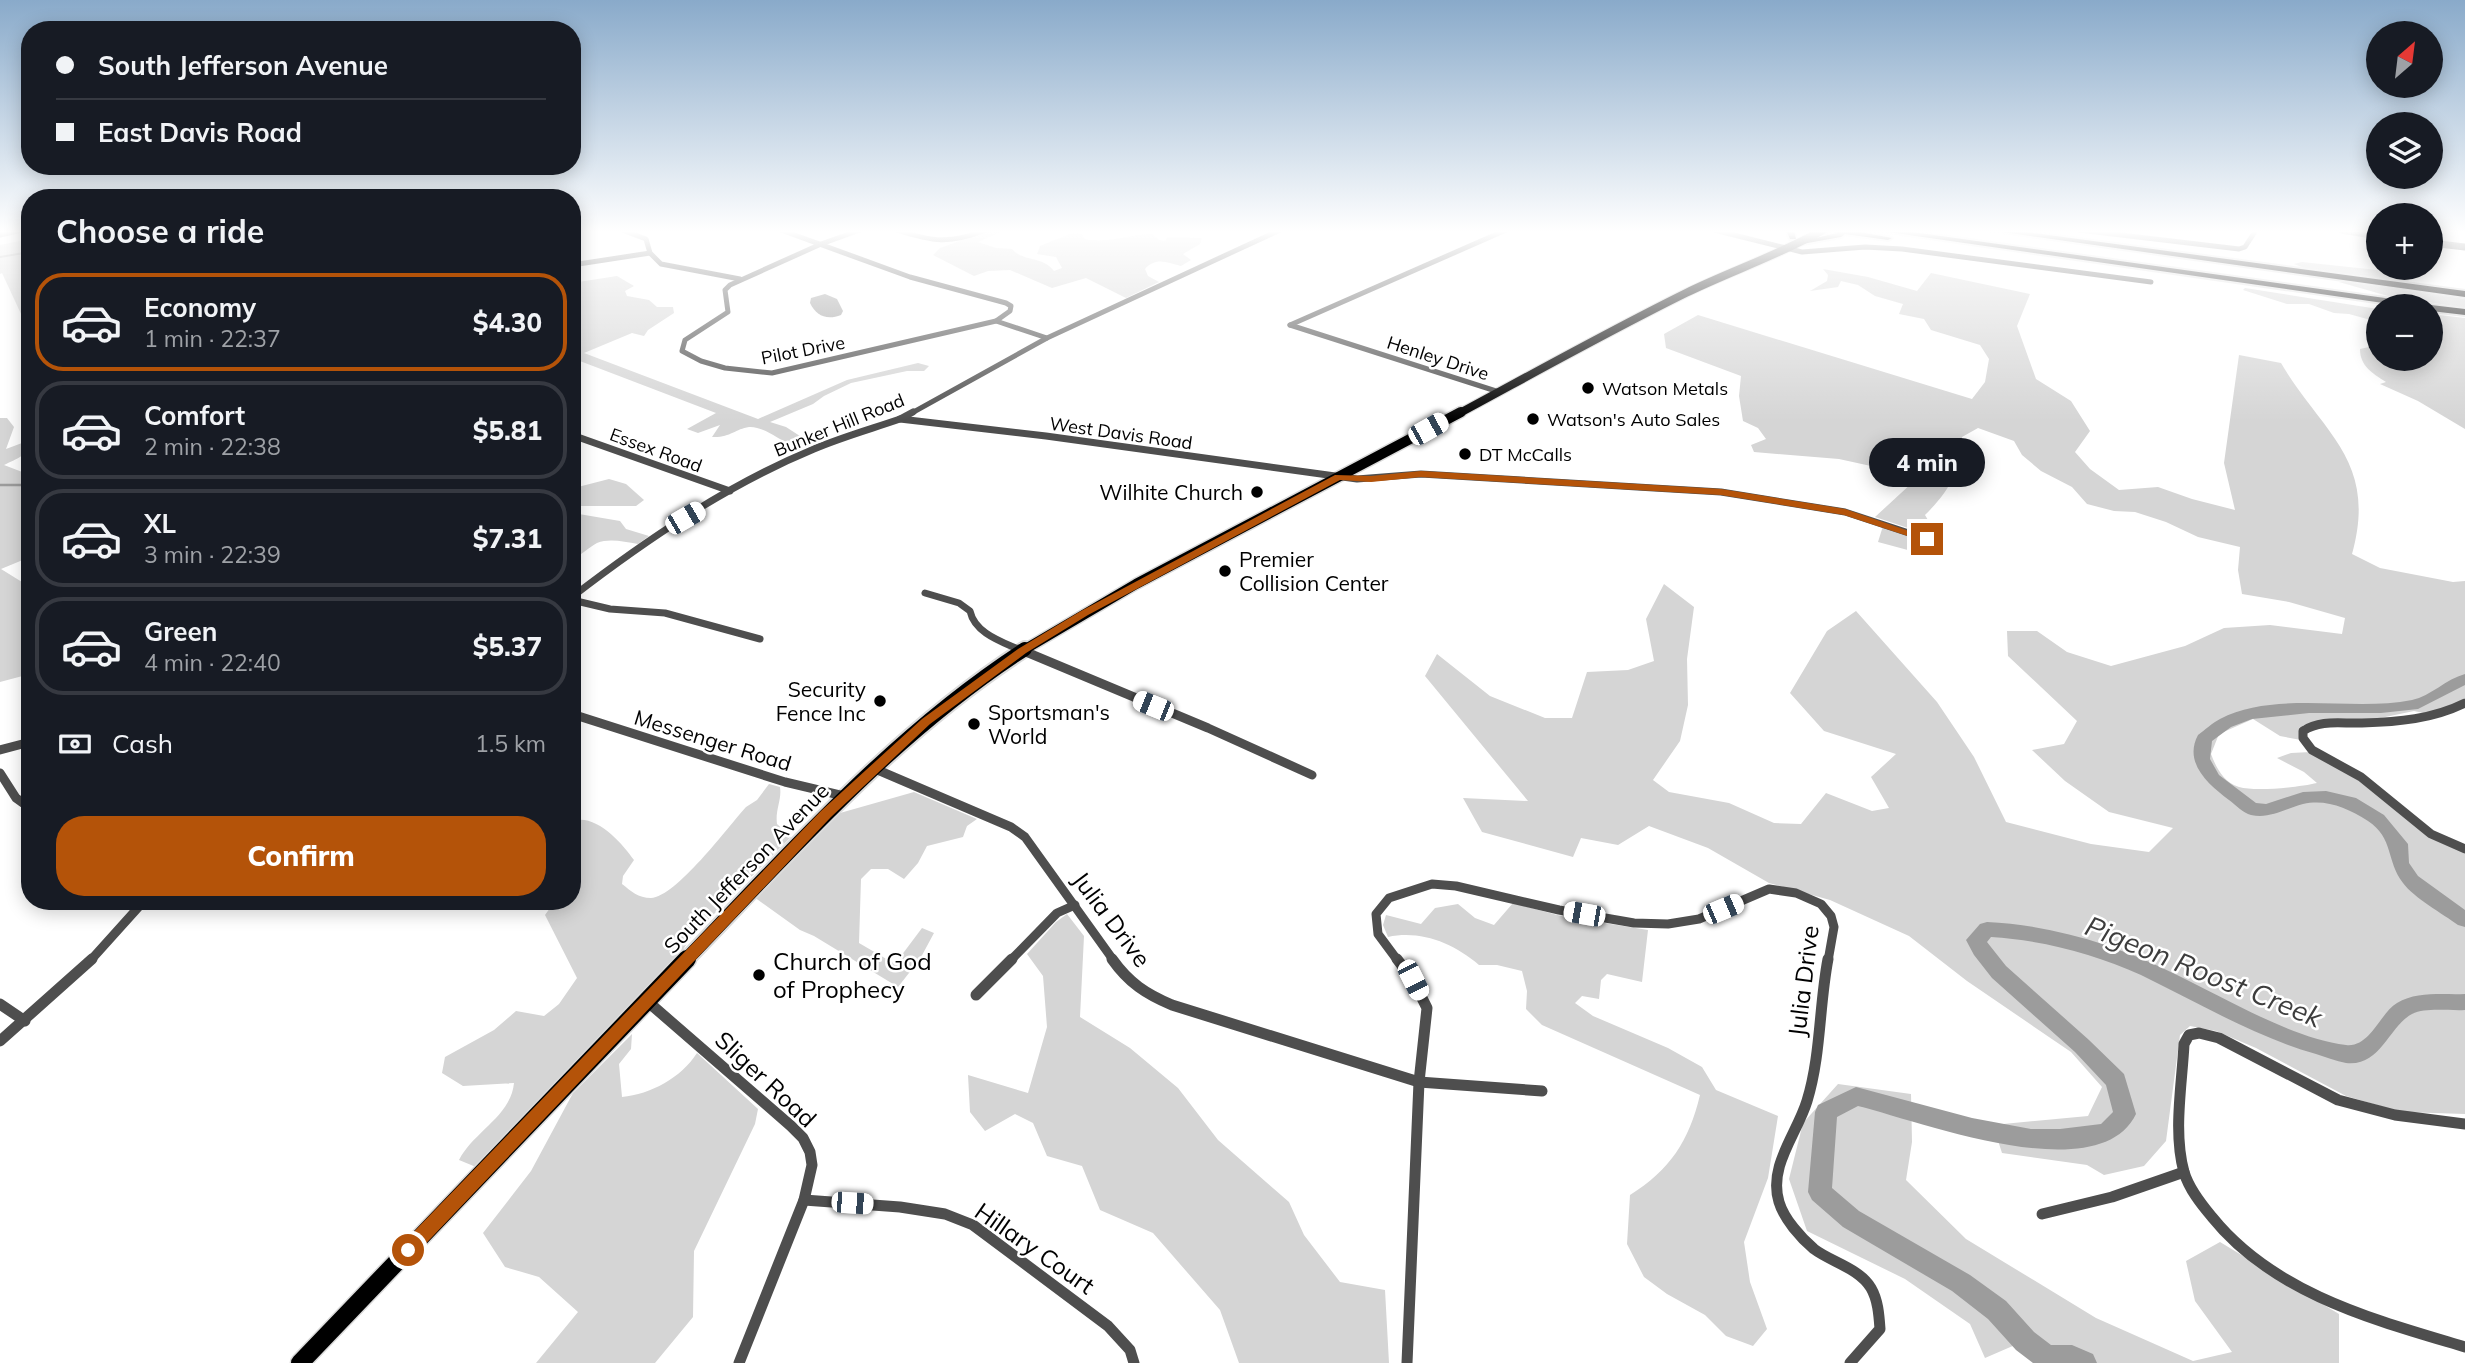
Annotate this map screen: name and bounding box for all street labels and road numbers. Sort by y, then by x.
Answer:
street label: Pilot Drive [759,331,847,369]
street label: Henley Drive [1384,331,1492,385]
street label: Bunker Hill Road [770,388,908,462]
street label: West Davis Road [1048,412,1194,454]
street label: Essex Road [607,423,705,477]
street label: Messenger Road [631,704,795,776]
street label: South Jefferson Avenue [658,778,834,958]
street label: Julia Drive [1066,865,1158,973]
street label: Julia Drive [1781,924,1825,1038]
street label: Sliger Road [709,1024,823,1134]
street label: Hillary Court [969,1196,1101,1300]

